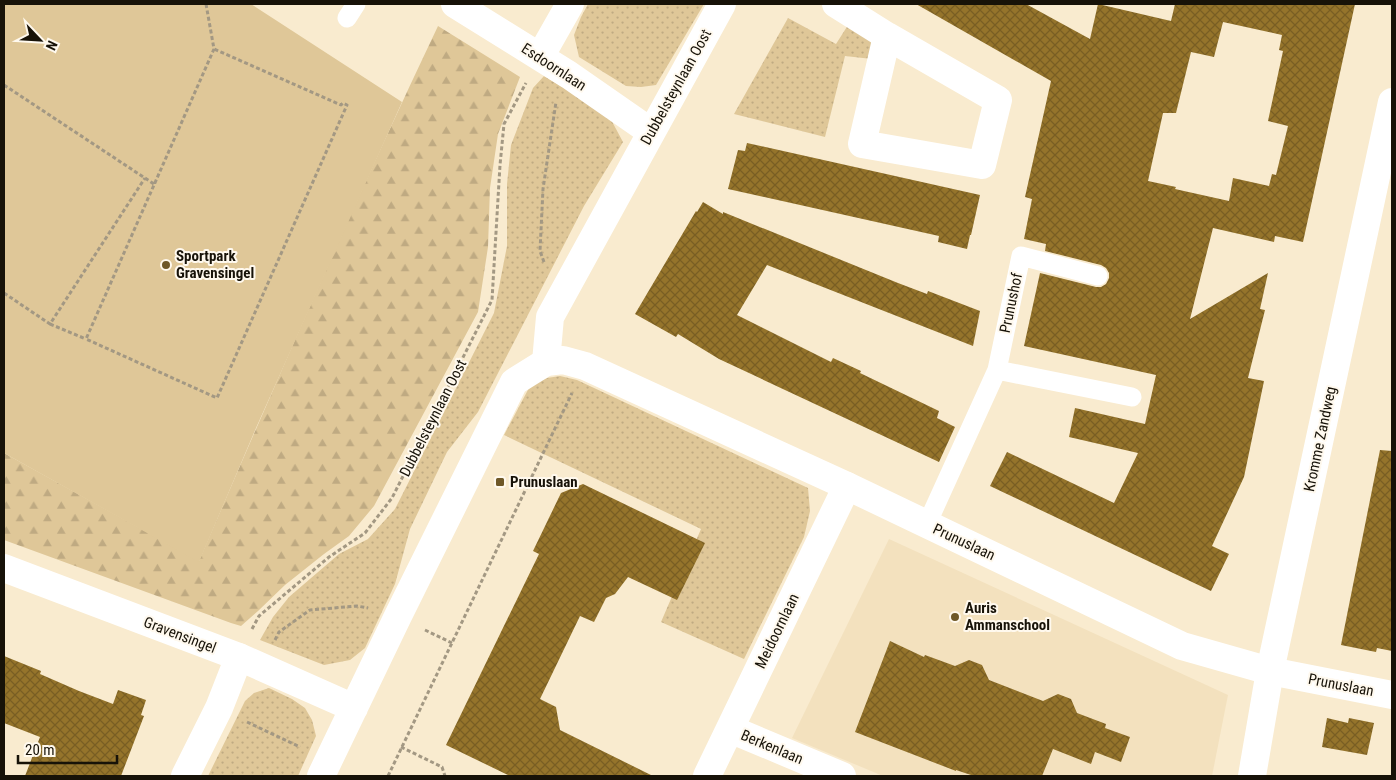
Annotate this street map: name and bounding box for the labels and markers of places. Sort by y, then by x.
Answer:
place label: Sportpark Gravensingel [176,247,254,282]
marker: Sportpark Gravensingel [160,259,172,271]
place label: Prunuslaan [510,473,578,491]
marker: Prunuslaan [494,476,506,488]
place label: Auris Ammanschool [965,599,1050,634]
marker: Auris Ammanschool [949,611,961,623]

